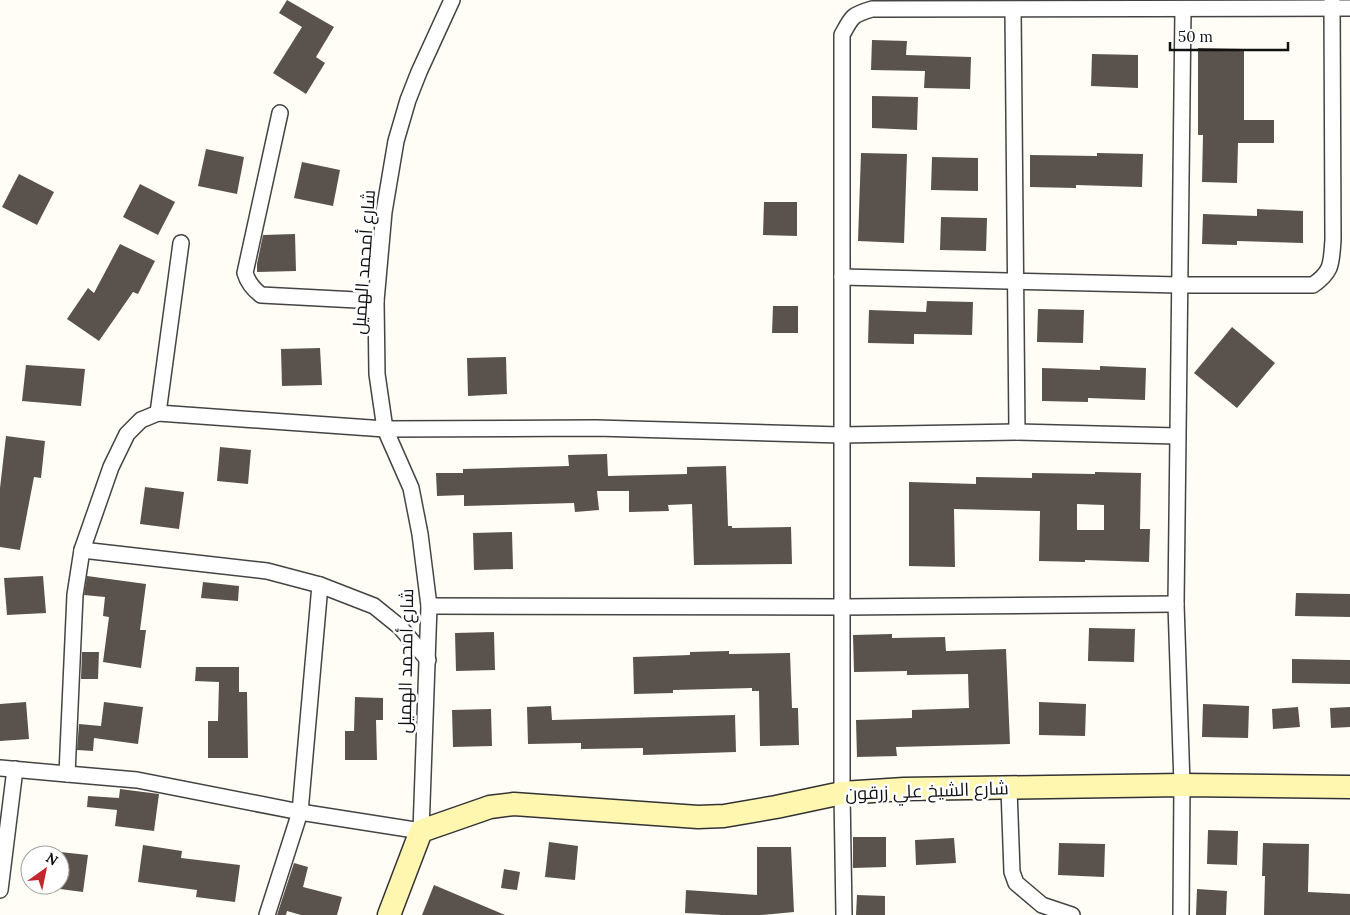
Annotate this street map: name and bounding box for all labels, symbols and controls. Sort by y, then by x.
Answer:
scale bar [1170,20,1288,52]
text: 50 m [1178,27,1213,46]
street label: شارع أمحمد الهميل [347,189,381,335]
street label: شارع أمحمد الهميل [393,588,419,734]
street label: شارع الشيخ علي زرقون [845,776,1009,808]
north arrow [20,845,70,895]
text: N [43,849,62,870]

